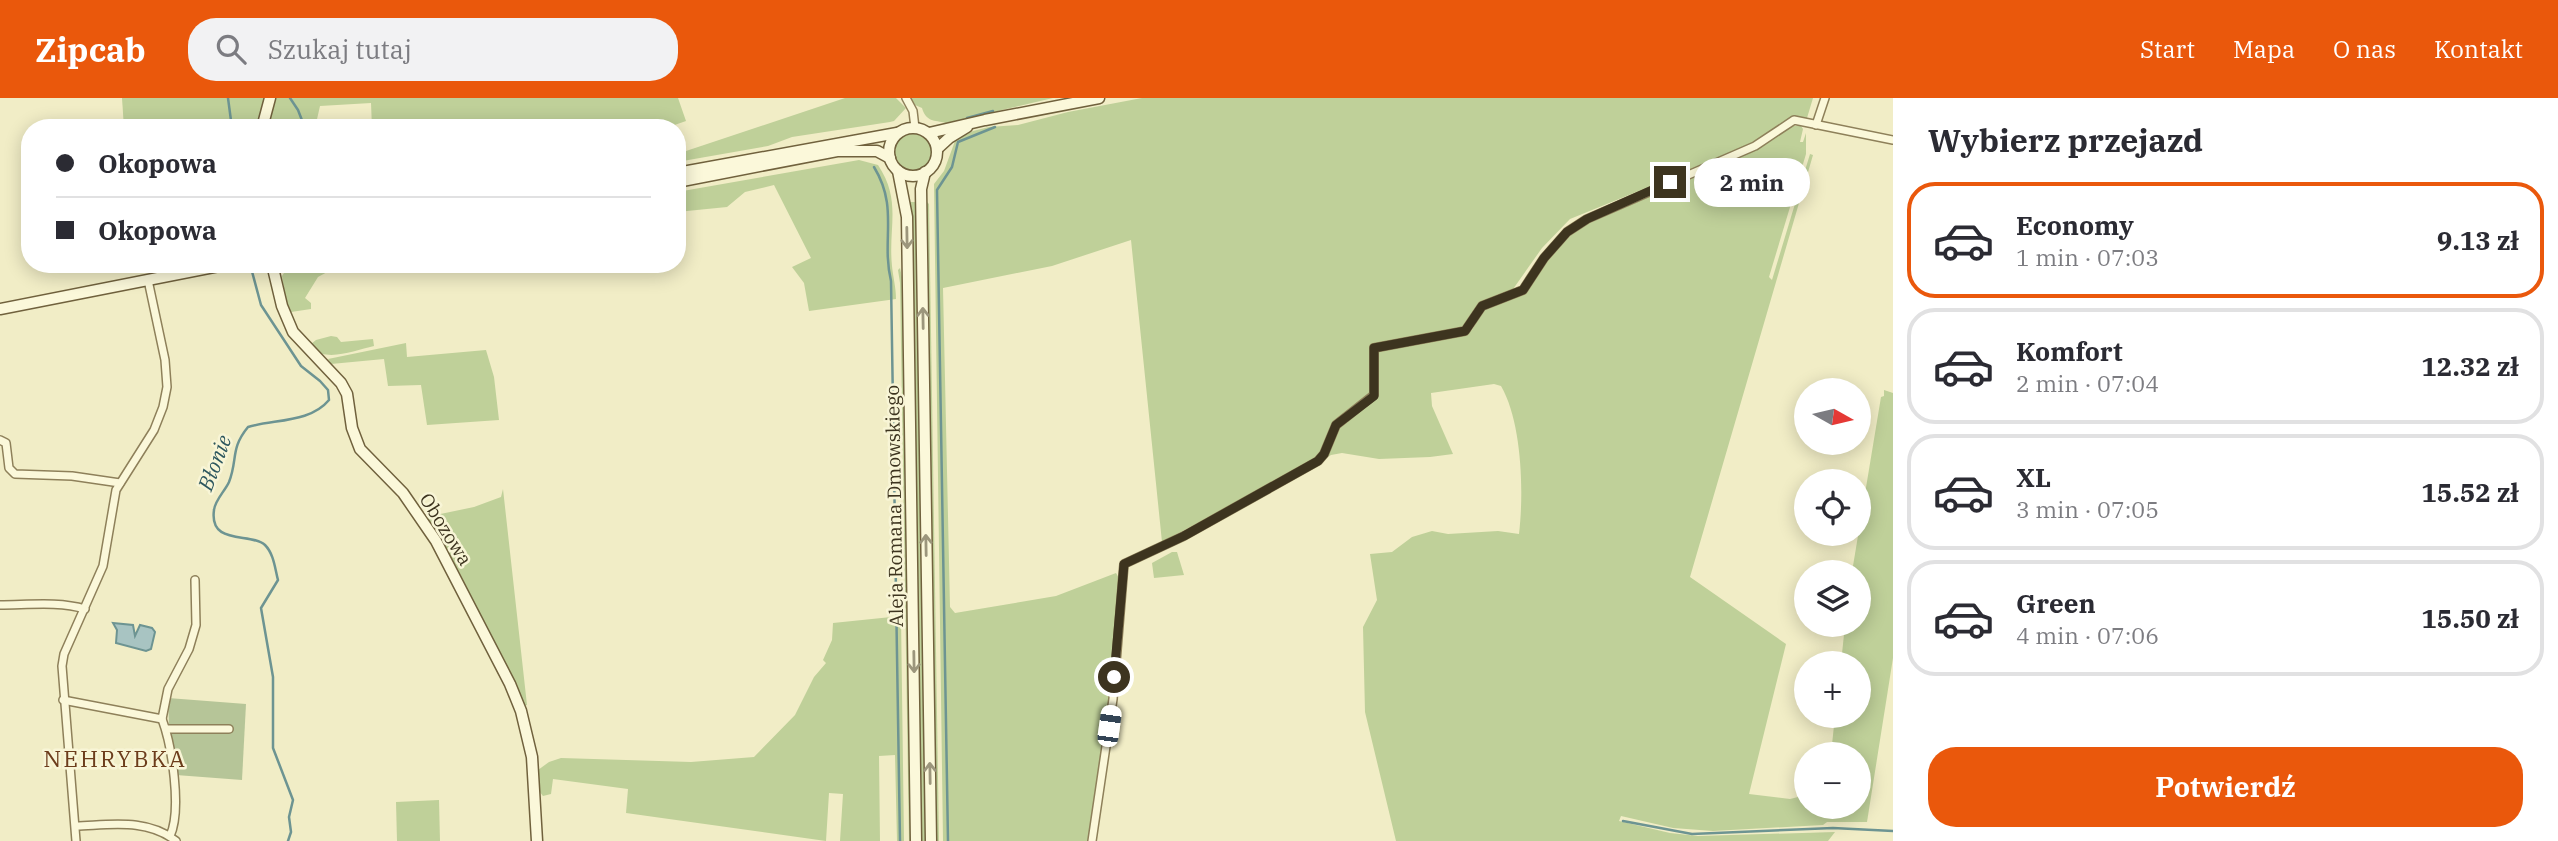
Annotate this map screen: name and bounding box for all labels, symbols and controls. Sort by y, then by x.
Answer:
search box [188,18,678,81]
text: Zipcab [35,28,146,71]
icon: search [212,30,250,68]
text: Szukaj tutaj [268,32,412,66]
text: Start [2140,33,2195,65]
text: Mapa [2233,33,2295,65]
text: O nas [2333,33,2396,65]
text: Kontakt [2434,33,2523,65]
text: Wybierz przejazd [1928,119,2203,161]
text: Okopowa [98,146,217,180]
callout: 2 min [1694,158,1810,206]
route end [1654,166,1686,198]
text: 2 min [1720,167,1784,197]
text: Economy [2016,208,2134,242]
icon: car [1932,209,1995,272]
text: Okopowa [98,213,217,247]
text: 9.13 zł [2437,223,2519,257]
one-way arrow [901,226,914,249]
text: 1 min · 07:03 [2016,242,2159,272]
one-way arrow [916,307,930,330]
text: Komfort [2016,334,2123,368]
icon: car [1932,335,1995,398]
text: 12.32 zł [2421,349,2519,383]
text: 2 min · 07:04 [2016,368,2159,398]
north arrow [1794,378,1871,455]
map controls [1794,378,1871,819]
street label: Aleja Romana Dmowskiego [880,385,908,627]
water label: Błonie [190,430,238,495]
text: XL [2016,460,2051,494]
icon: car [1932,461,1995,524]
button: locate [1794,469,1871,546]
text: 15.52 zł [2421,475,2519,509]
street label: Obozowa [414,488,478,570]
text: 3 min · 07:05 [2016,494,2159,524]
one-way arrow [919,534,933,557]
button: layers [1794,560,1871,637]
text: Green [2016,586,2096,620]
icon: car [1932,587,1995,650]
text: 15.50 zł [2421,601,2519,635]
text: 4 min · 07:06 [2016,620,2159,650]
one-way arrow [907,650,921,673]
button: + [1794,651,1871,728]
route start [1098,661,1130,693]
car [1096,704,1123,748]
button: − [1794,742,1871,819]
district label: NEHRYBKA [43,743,187,773]
button: Potwierdź [1928,747,2523,827]
one-way arrow [923,762,937,785]

